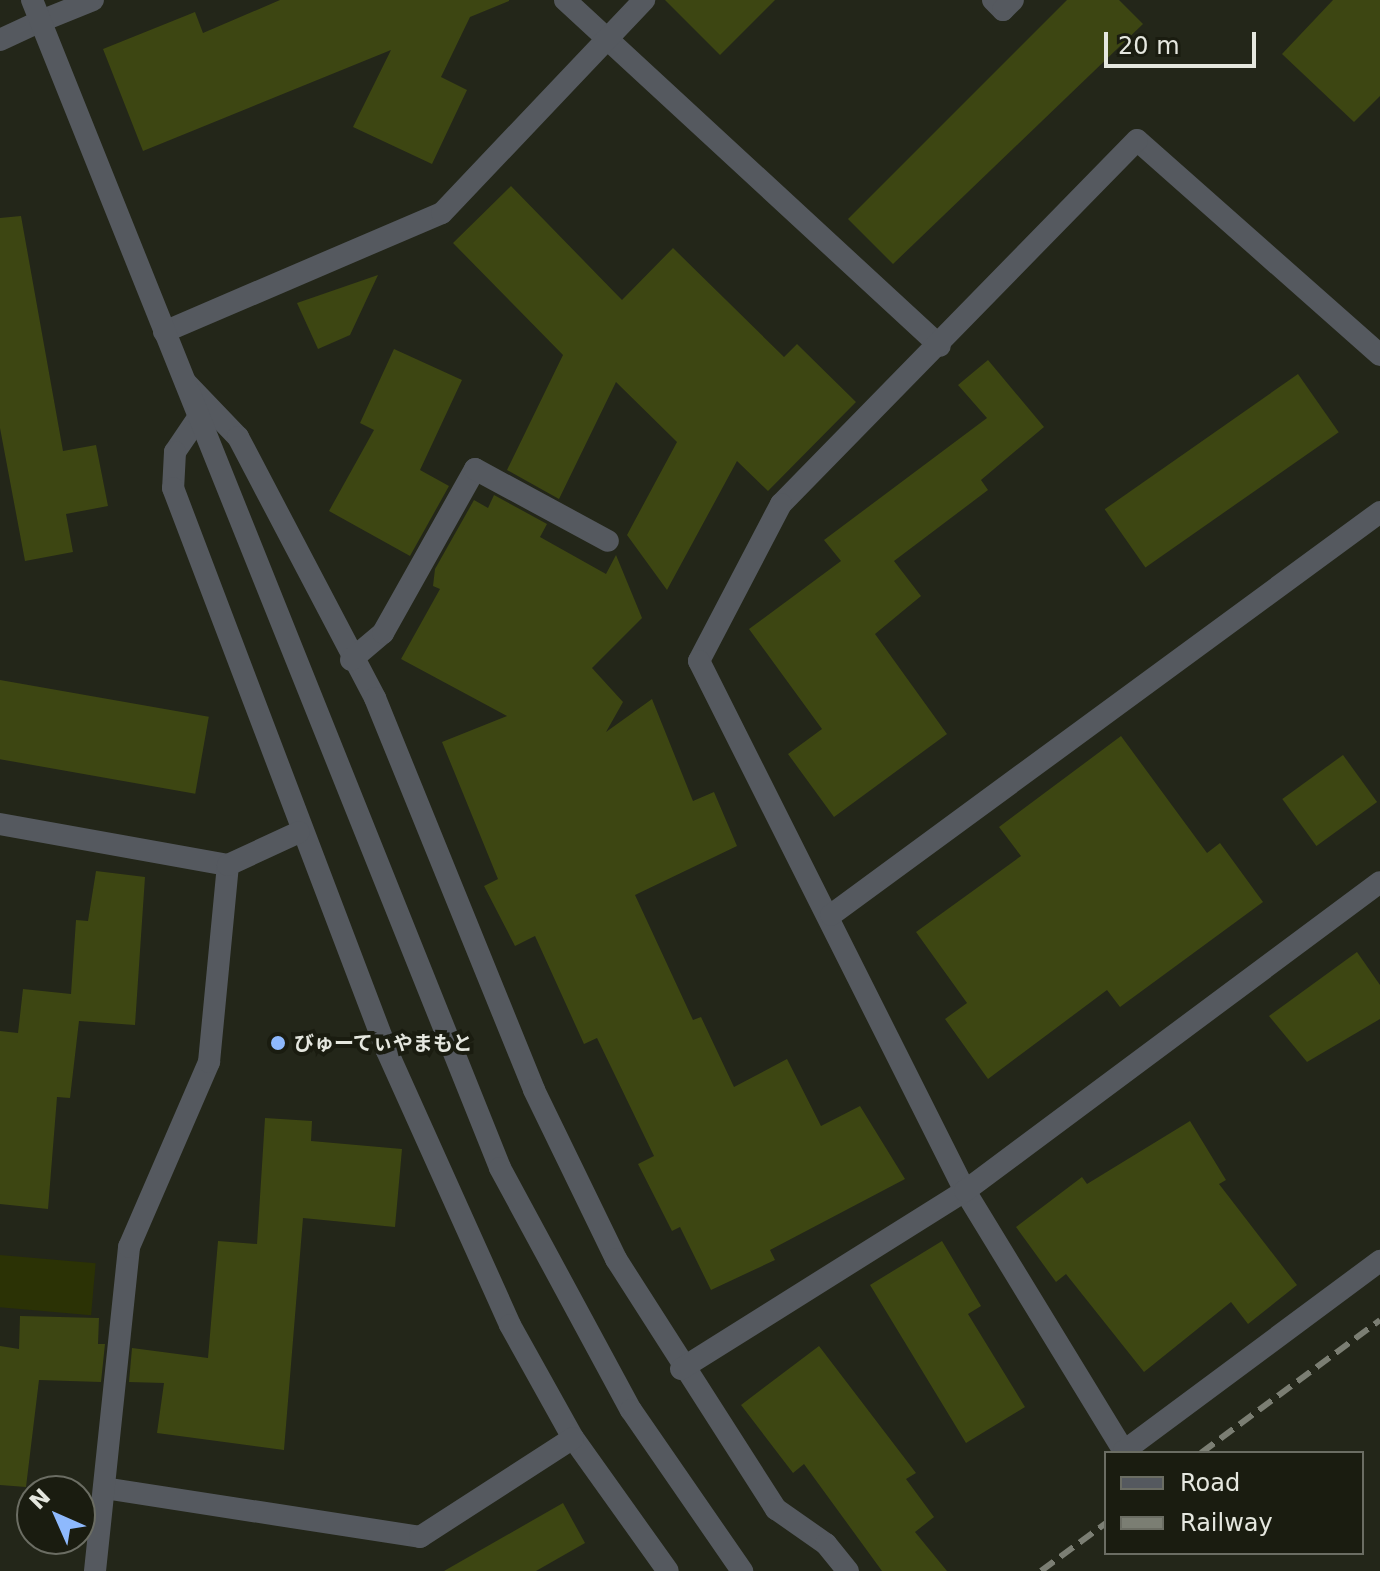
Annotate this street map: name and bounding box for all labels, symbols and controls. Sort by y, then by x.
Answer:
scale bar [1108,16,1260,66]
text: 20 m [1118,32,1180,60]
place label: びゅーてぃやまもと [294,1031,474,1055]
marker: びゅーてぃやまもと [269,1034,287,1052]
legend [1104,1451,1364,1555]
text: Road [1180,1469,1240,1497]
north arrow [16,1475,96,1555]
text: N [25,1484,55,1514]
text: Railway [1180,1509,1273,1537]

